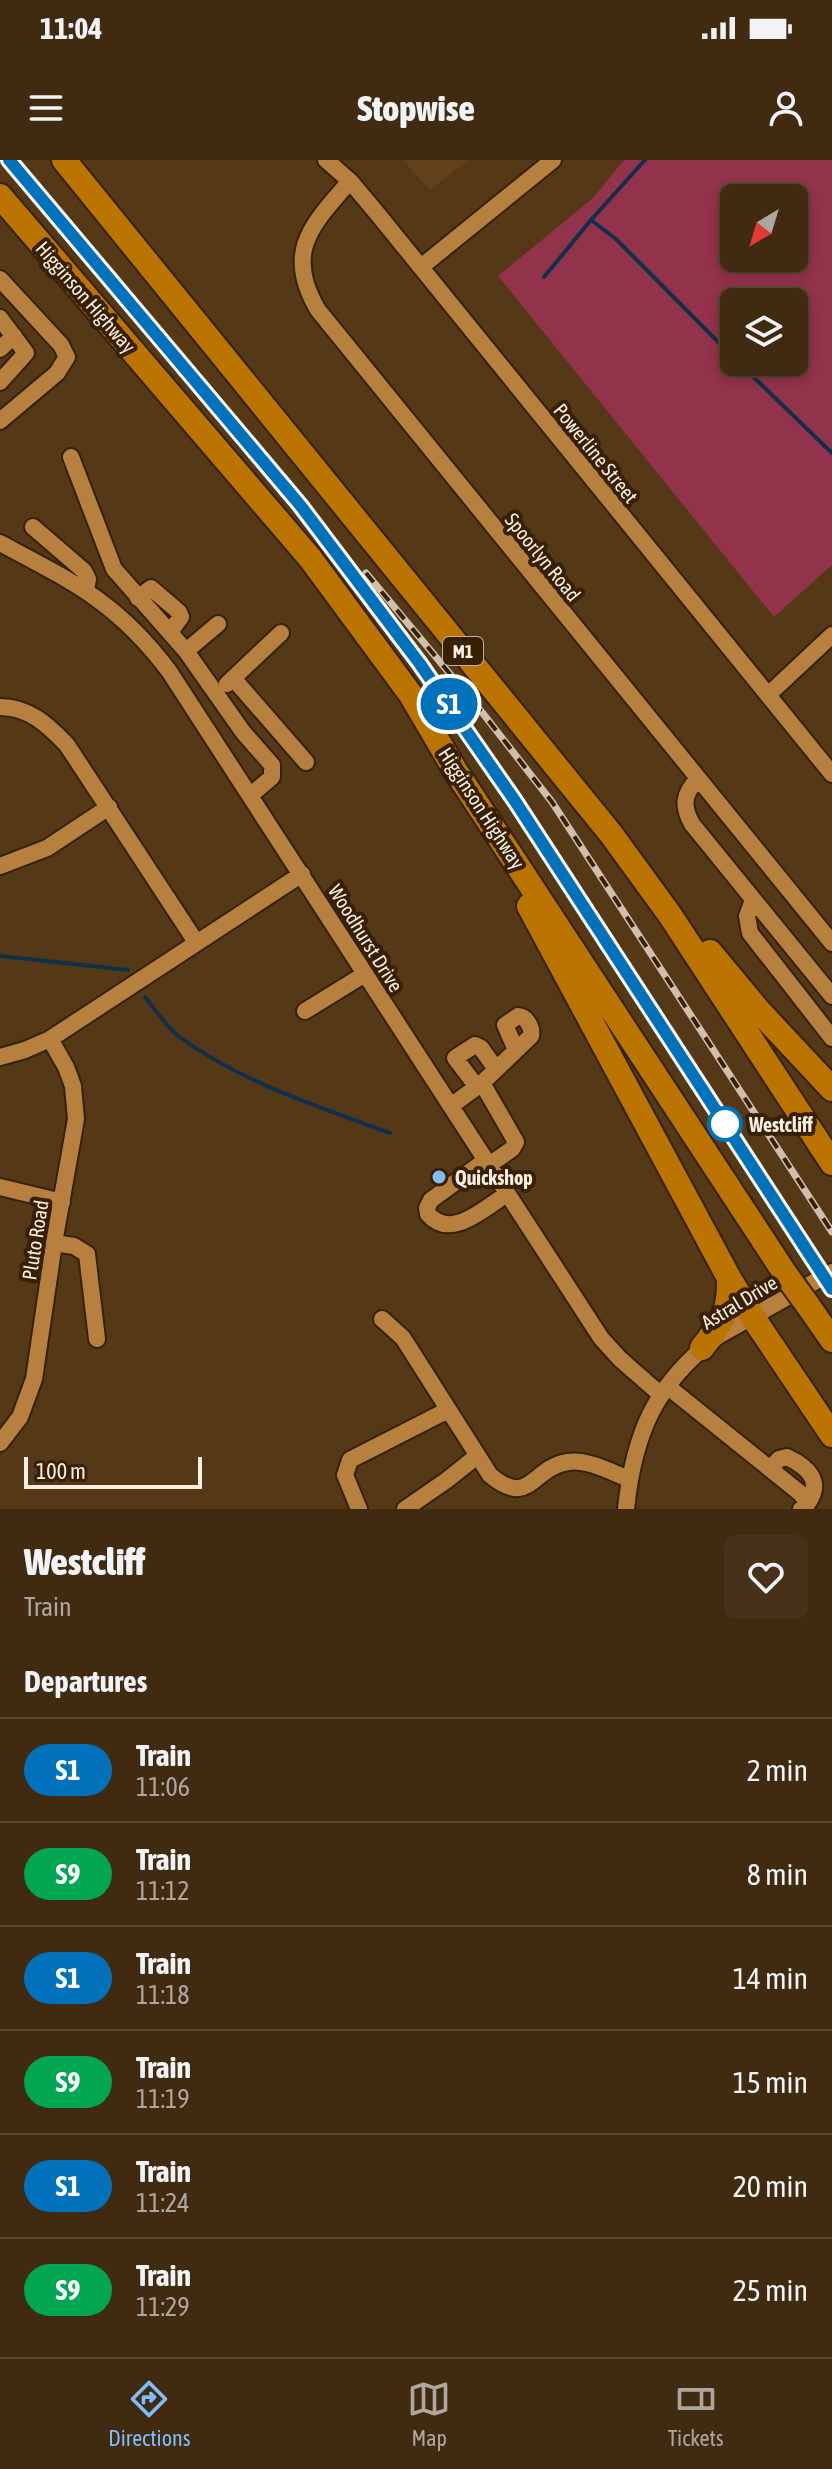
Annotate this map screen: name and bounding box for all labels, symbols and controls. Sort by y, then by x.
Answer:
text: 11:04 [40,11,102,45]
icon: menu [24,86,68,130]
icon: person [764,86,808,130]
text: Stopwise [357,87,475,129]
north arrow [720,184,808,272]
map controls [720,184,808,376]
street label: Higginson Highway [31,237,141,357]
button: layers [720,288,808,376]
street label: Powerline Street [549,399,643,507]
street label: Spoorlyn Road [501,508,585,606]
road number: M1 [443,637,483,665]
line badge: S1 [413,678,485,730]
text: S1 [437,688,461,720]
street label: Higginson Highway [434,743,530,873]
street label: Woodhurst Drive [324,880,408,996]
marker: Westcliff [708,1107,742,1141]
place label: Westcliff [748,1113,813,1136]
place label: Quickshop [455,1166,533,1189]
marker: Quickshop [430,1168,448,1186]
street label: Pluto Road [17,1198,53,1282]
street label: Astral Drive [697,1270,781,1334]
scale bar [24,1453,202,1489]
text: 100 m [36,1458,86,1484]
button: heart [724,1535,808,1619]
text: Westcliff [24,1540,145,1583]
text: Train [24,1592,72,1622]
text: Departures [24,1664,147,1698]
text: Train [136,1738,191,1772]
text: 2 min [747,1753,808,1787]
text: S1 [56,1754,80,1786]
text: 11:06 [136,1772,190,1802]
text: Train [136,1842,191,1876]
text: 8 min [747,1857,808,1891]
text: S9 [56,1858,80,1890]
text: 11:12 [136,1876,190,1906]
text: Train [136,1946,191,1980]
text: 14 min [733,1961,808,1995]
text: S1 [56,1962,80,1994]
text: 11:18 [136,1980,190,2010]
text: Train [136,2050,191,2084]
text: 15 min [733,2065,808,2099]
text: S9 [56,2066,80,2098]
text: 11:19 [136,2084,190,2114]
text: Train [136,2154,191,2188]
text: 20 min [733,2169,808,2203]
text: S1 [56,2170,80,2202]
text: 11:24 [136,2188,190,2218]
text: Train [136,2258,191,2292]
text: 25 min [733,2273,808,2307]
text: S9 [56,2274,80,2306]
text: 11:29 [136,2292,190,2322]
tab: Directions [108,2377,190,2451]
tab: Map [407,2377,451,2451]
tab: Tickets [668,2377,724,2451]

